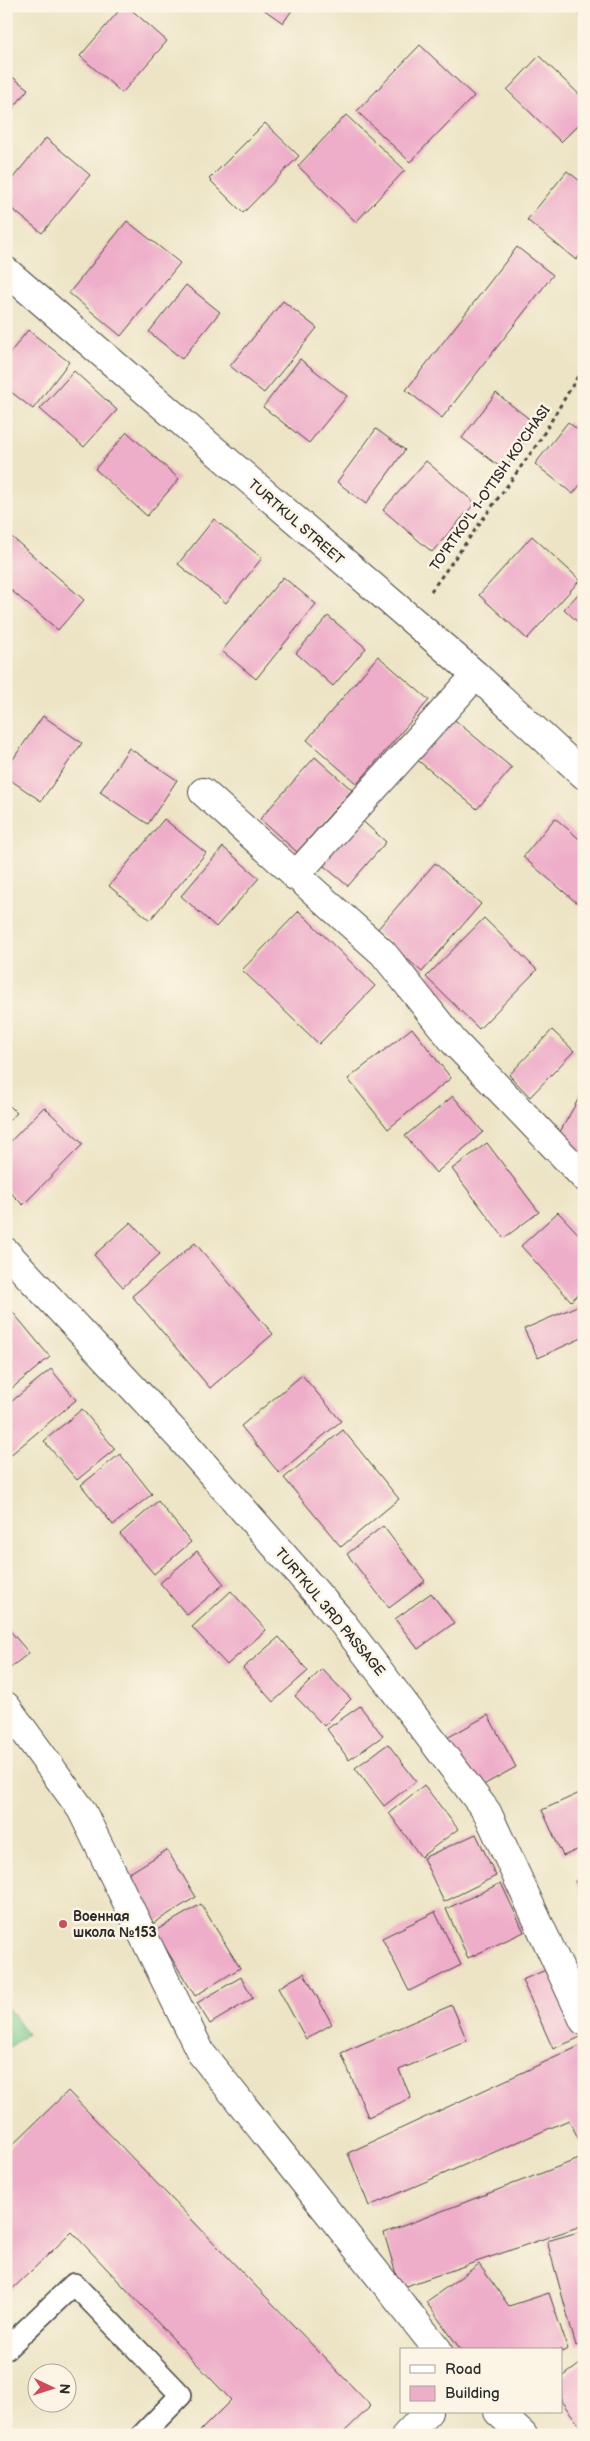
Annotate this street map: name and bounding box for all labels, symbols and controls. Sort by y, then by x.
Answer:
street label: TO'RTKO'L 1-O'TISH KO'CHASI [426,402,554,574]
street label: TURTKUL STREET [245,476,348,569]
street label: TURTKUL 3RD PASSAGE [271,1545,389,1679]
place label: Военная школа №153 [73,1908,157,1941]
marker: Военная школа №153 [57,1918,69,1930]
legend [400,2348,562,2414]
text: Road [445,2360,481,2379]
north arrow [28,2364,78,2414]
text: N [56,2383,73,2395]
text: Building [445,2384,500,2403]

